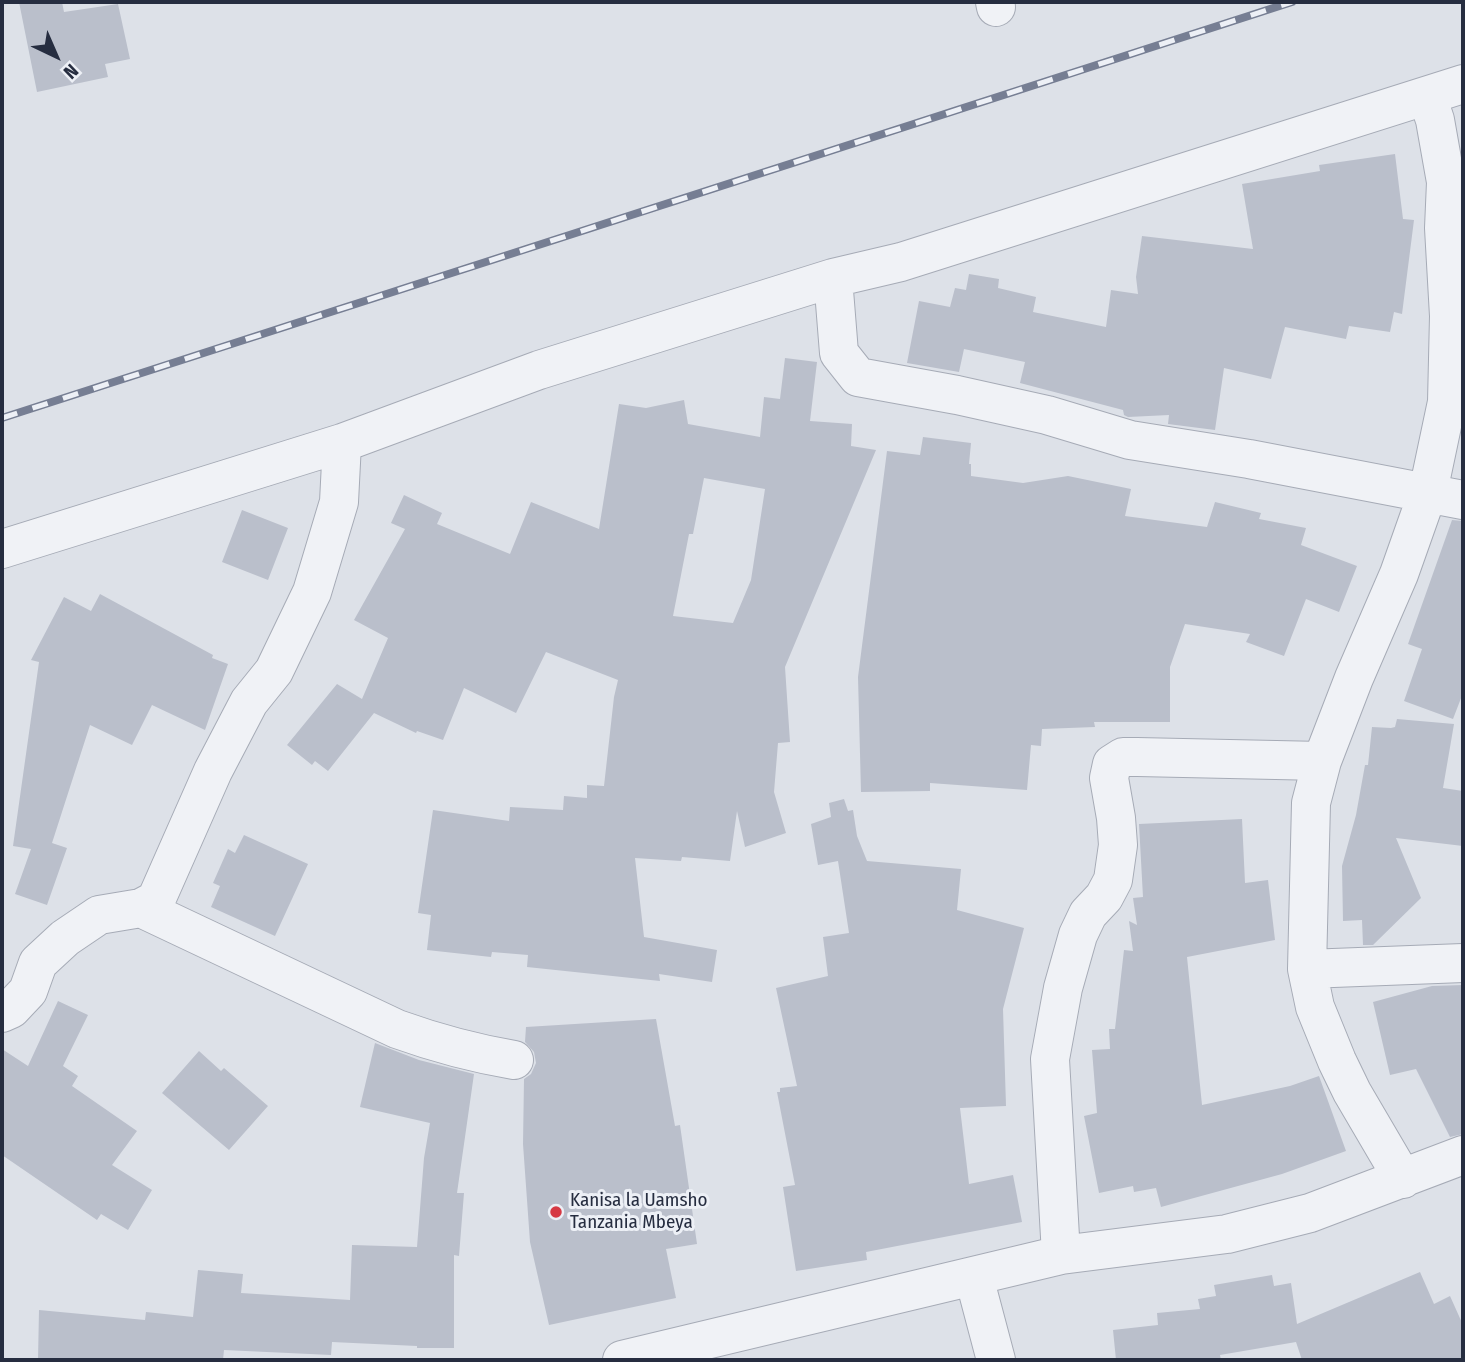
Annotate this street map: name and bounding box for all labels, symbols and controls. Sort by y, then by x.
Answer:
north arrow [21,21,91,91]
text: N [59,59,83,84]
place label: Kanisa la Uamsho Tanzania Mbeya [570,1190,708,1234]
marker: Kanisa la Uamsho Tanzania Mbeya [548,1204,564,1220]

